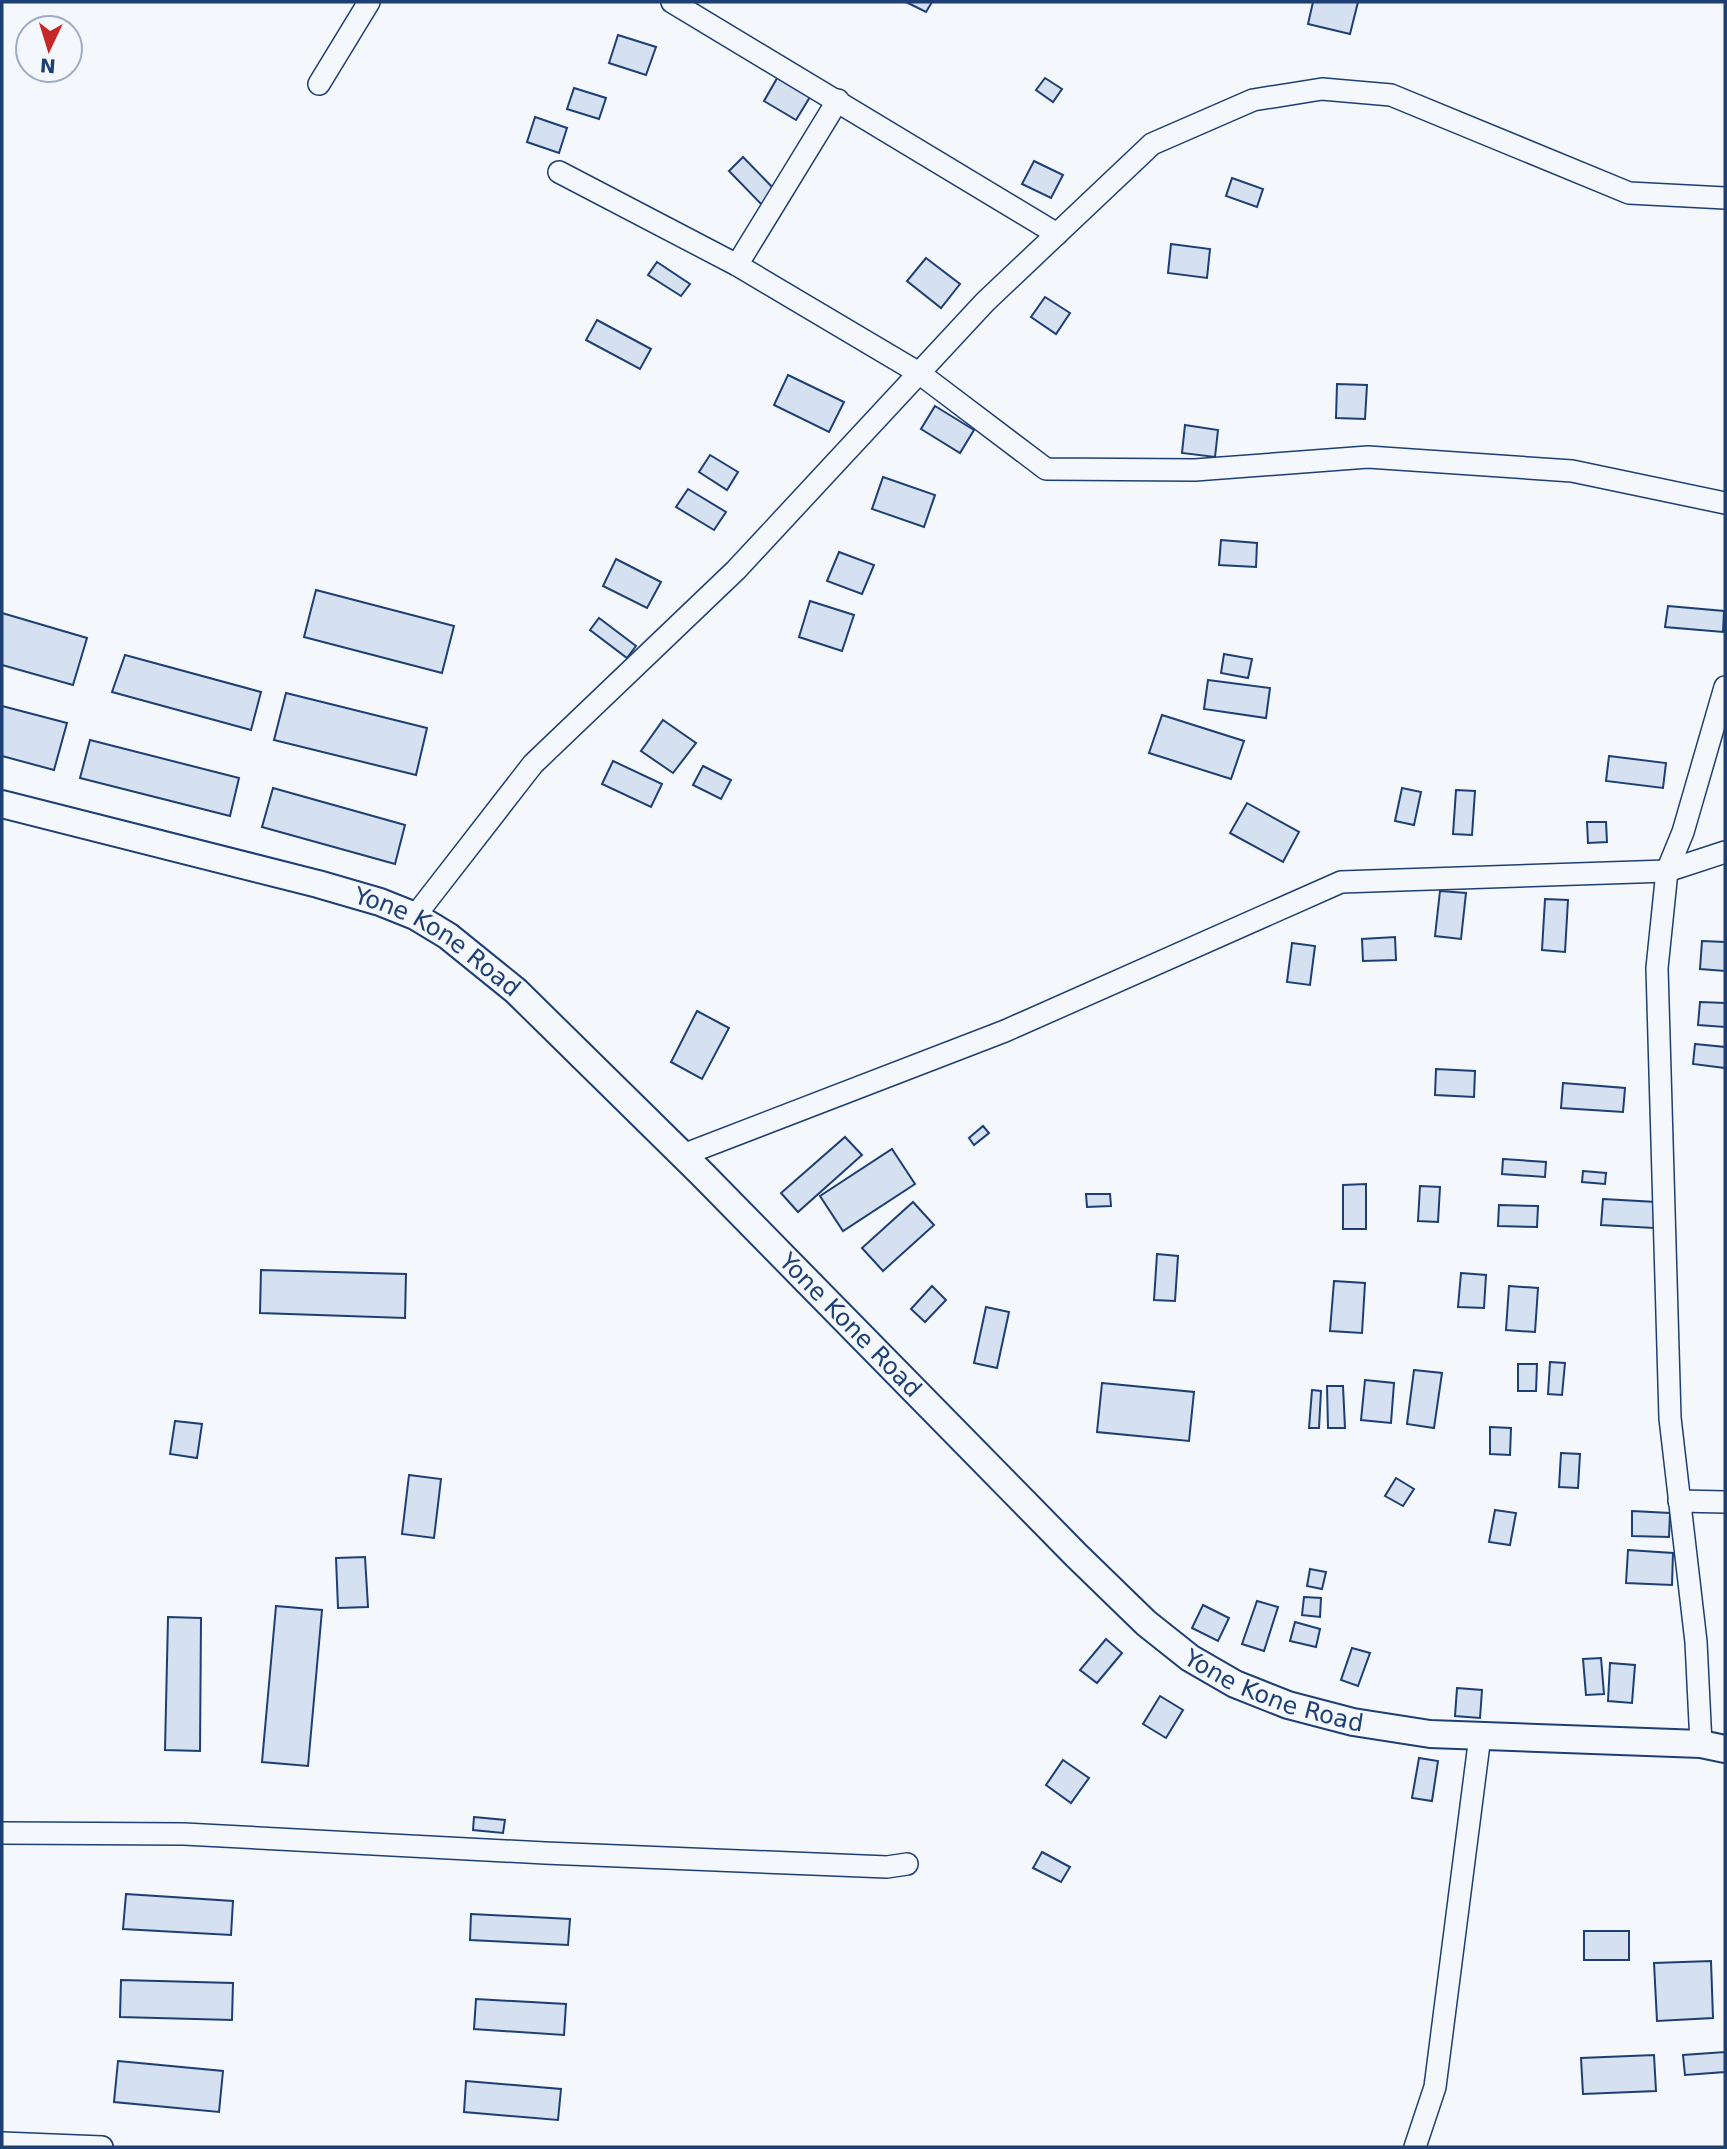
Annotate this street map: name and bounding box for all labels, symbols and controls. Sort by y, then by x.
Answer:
north arrow [14,14,84,84]
text: N [39,54,57,77]
street label: Yone Kone Road [350,881,526,1003]
street label: Yone Kone Road [773,1247,927,1403]
street label: Yone Kone Road [1178,1643,1365,1737]

